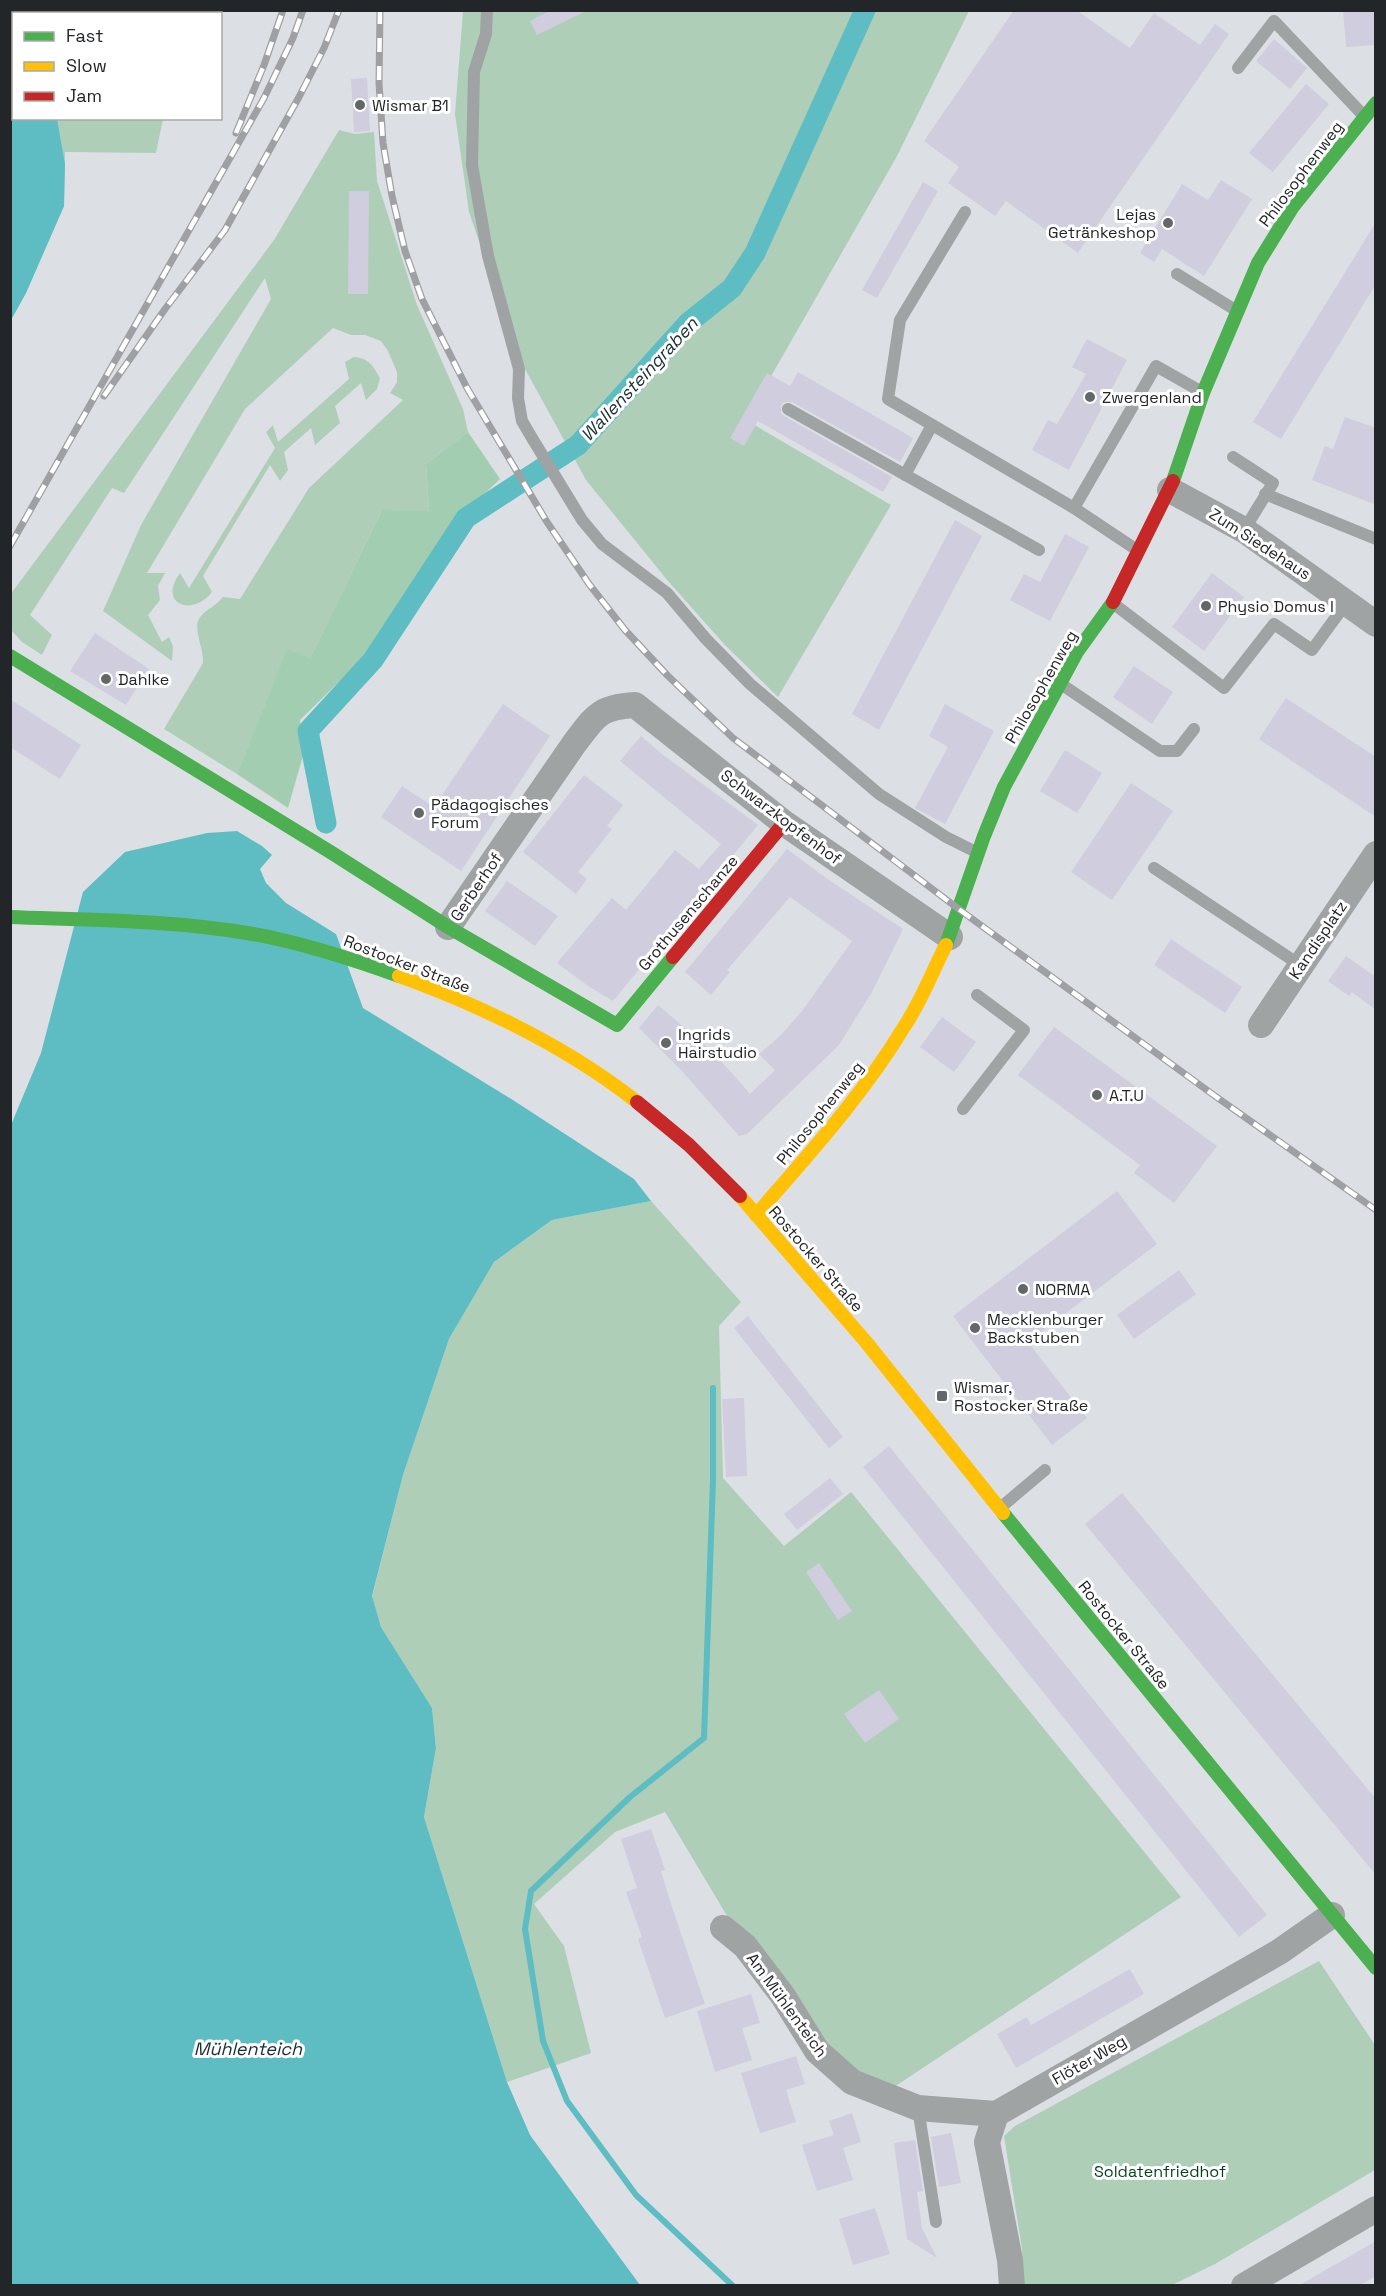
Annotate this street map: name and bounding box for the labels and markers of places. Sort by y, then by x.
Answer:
place label: Wismar B1 [372,95,449,116]
marker: Wismar B1 [353,98,367,112]
place label: Lejas Getränkeshop [1048,204,1156,243]
marker: Lejas Getränkeshop [1161,216,1175,230]
place label: Zwergenland [1102,387,1202,408]
marker: Zwergenland [1083,390,1097,404]
place label: Physio Domus I [1218,596,1334,617]
marker: Physio Domus I [1199,599,1213,613]
place label: Dahlke [118,669,169,690]
marker: Dahlke [99,672,113,686]
place label: Pädagogisches Forum [431,794,549,833]
marker: Pädagogisches Forum [412,806,426,820]
place label: Ingrids Hairstudio [678,1024,757,1063]
marker: Ingrids Hairstudio [659,1036,673,1050]
place label: A.T.U [1109,1085,1144,1106]
marker: A.T.U [1090,1088,1104,1102]
place label: NORMA [1035,1279,1090,1300]
marker: NORMA [1016,1282,1030,1296]
place label: Mecklenburger Backstuben [987,1309,1103,1348]
marker: Mecklenburger Backstuben [968,1321,982,1335]
place label: Wismar, Rostocker Straße [954,1377,1088,1416]
marker: Wismar, Rostocker Straße [935,1389,949,1403]

